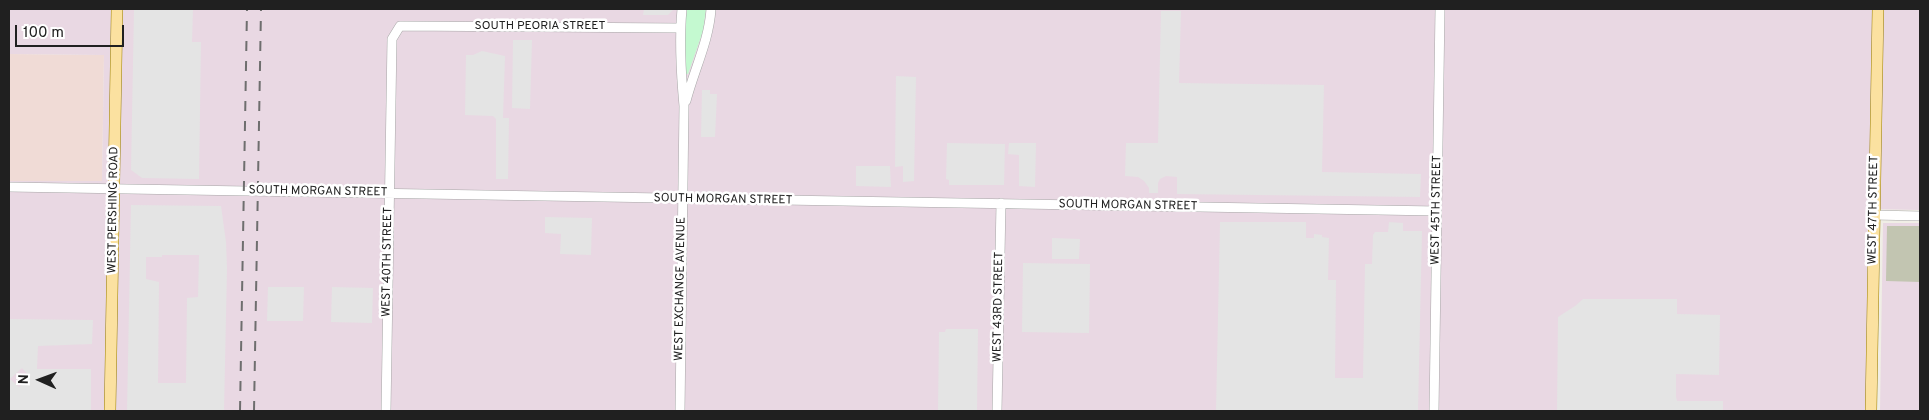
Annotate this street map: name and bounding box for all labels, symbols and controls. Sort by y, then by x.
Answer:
scale bar [18,15,126,47]
street label: SOUTH PEORIA STREET [475,20,605,34]
text: 100 m [23,24,64,43]
street label: WEST PERSHING ROAD [106,146,122,274]
street label: WEST 45TH STREET [1429,155,1445,265]
street label: WEST 47TH STREET [1866,155,1882,265]
street label: SOUTH MORGAN STREET [248,184,388,200]
street label: SOUTH MORGAN STREET [653,192,793,208]
street label: SOUTH MORGAN STREET [1058,198,1198,214]
street label: WEST 40TH STREET [380,207,396,317]
street label: WEST EXCHANGE AVENUE [673,217,689,361]
street label: WEST 43RD STREET [991,252,1007,362]
north arrow [15,355,65,405]
text: N [16,374,33,385]

